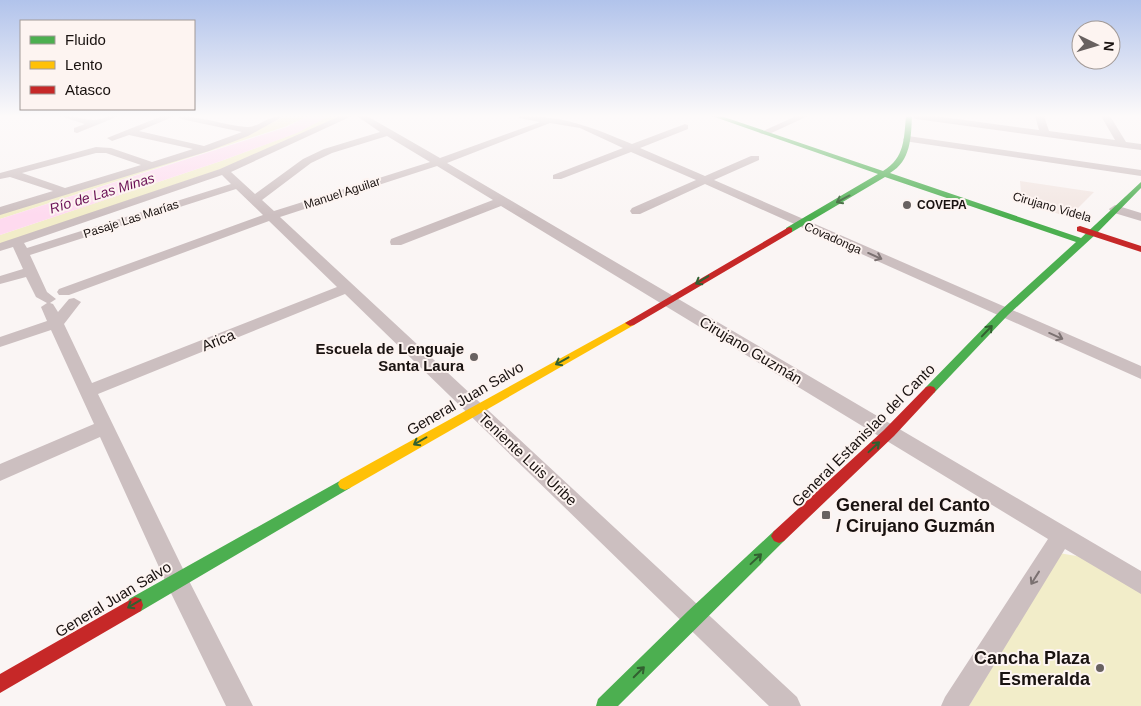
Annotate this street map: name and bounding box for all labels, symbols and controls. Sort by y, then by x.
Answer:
legend [20,20,195,110]
north arrow [1071,20,1121,70]
text: Fluido [65,31,106,48]
text: N [1101,40,1117,52]
text: Lento [65,56,103,73]
text: Atasco [65,81,111,98]
water label: Río de Las Minas [48,169,156,217]
street label: Manuel Aguilar [302,174,382,212]
street label: Cirujano Videla [1011,189,1093,225]
one-way arrow [836,194,851,204]
street label: Pasaje Las Marías [82,197,180,241]
place label: COVEPA [917,198,967,212]
marker: COVEPA [901,199,913,211]
street label: Covadonga [802,219,864,257]
one-way arrow [867,252,882,262]
one-way arrow [696,276,710,286]
street label: Cirujano Guzmán [697,313,805,387]
one-way arrow [981,324,993,337]
street label: Arica [199,325,238,354]
one-way arrow [1048,331,1063,341]
place label: Escuela de Lenguaje Santa Laura [316,340,465,374]
marker: Escuela de Lenguaje Santa Laura [468,351,480,363]
one-way arrow [554,356,569,366]
street label: General Juan Salvo [404,358,526,438]
street label: General Estanislao del Canto [788,360,938,510]
street label: Teniente Luis Uribe [475,409,581,509]
one-way arrow [413,437,428,446]
one-way arrow [868,441,881,453]
place label: General del Canto / Cirujano Guzmán [836,495,995,536]
marker: General del Canto / Cirujano Guzmán [820,509,832,521]
one-way arrow [750,553,762,565]
street label: General Juan Salvo [52,558,174,640]
one-way arrow [1030,570,1040,584]
one-way arrow [128,600,142,610]
place label: Cancha Plaza Esmeralda [974,648,1091,689]
marker: Cancha Plaza Esmeralda [1094,662,1106,674]
one-way arrow [633,666,645,678]

